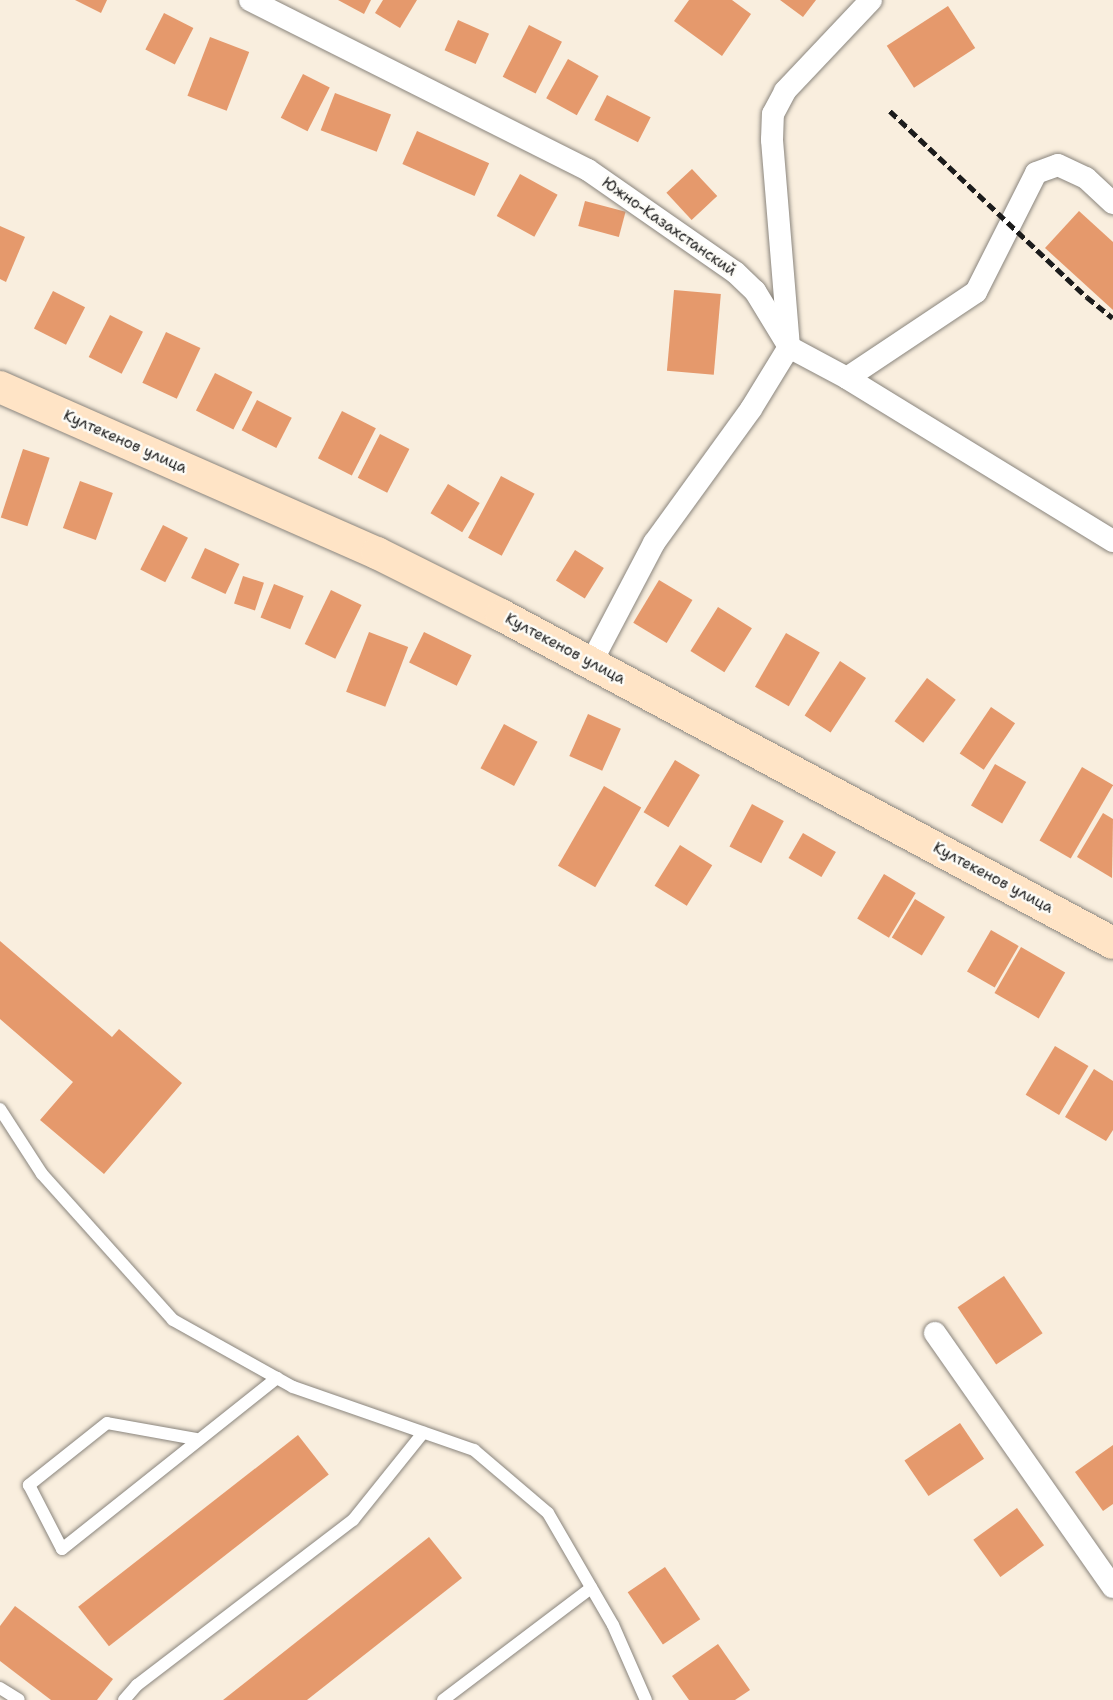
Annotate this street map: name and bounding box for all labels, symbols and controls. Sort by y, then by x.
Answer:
street label: Южно-Казахстанский [598,174,740,280]
street label: Култекенов улица [60,407,190,477]
street label: Култекенов улица [502,610,628,688]
street label: Култекенов улица [930,839,1056,917]

